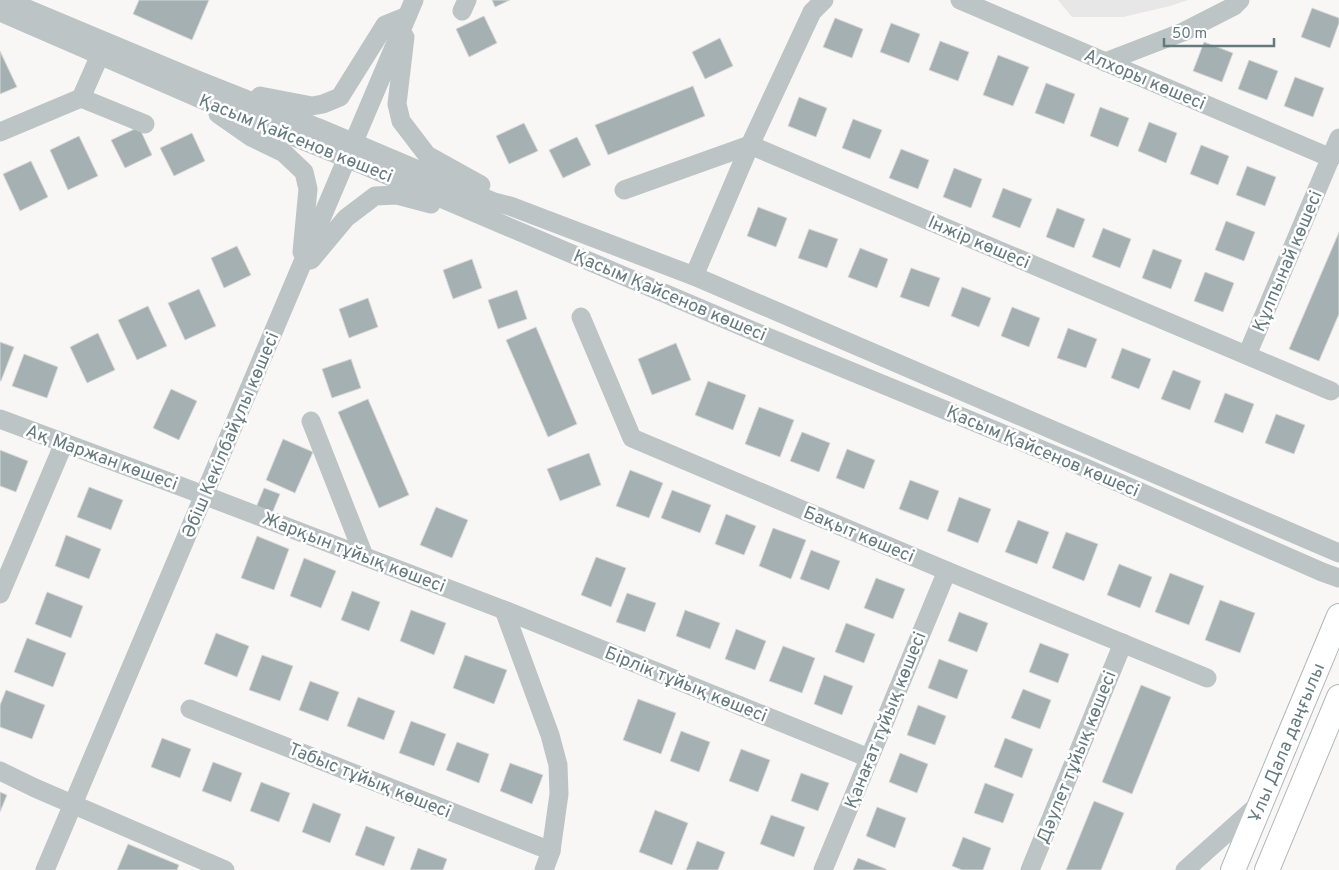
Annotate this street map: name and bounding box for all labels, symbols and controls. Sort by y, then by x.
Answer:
scale bar [1164,15,1274,47]
text: 50 m [1172,25,1207,44]
street label: Алхоры көшесі [1080,44,1209,116]
street label: Қасым Қайсенов көшесі [195,90,396,189]
street label: Құлпынай көшесі [1248,187,1329,336]
street label: Інжір көшесі [924,212,1033,275]
street label: Қасым Қайсенов көшесі [570,245,769,347]
street label: Әбіш Кекілбайұлы көшесі [178,329,285,542]
street label: Қасым Қайсенов көшесі [943,401,1142,503]
street label: Ақ Маржан көшесі [22,420,181,497]
street label: Бақыт көшесі [799,502,917,569]
street label: Жарқын тұйық көшесі [259,508,448,599]
street label: Қанағат тұйық көшесі [840,629,932,812]
street label: Бірлік тұйық көшесі [601,642,770,729]
street label: Ұлы Дала даңғылы [1244,660,1331,827]
street label: Дәулет тұйық көшесі [1032,668,1123,847]
street label: Табыс тұйық көшесі [285,738,454,824]

